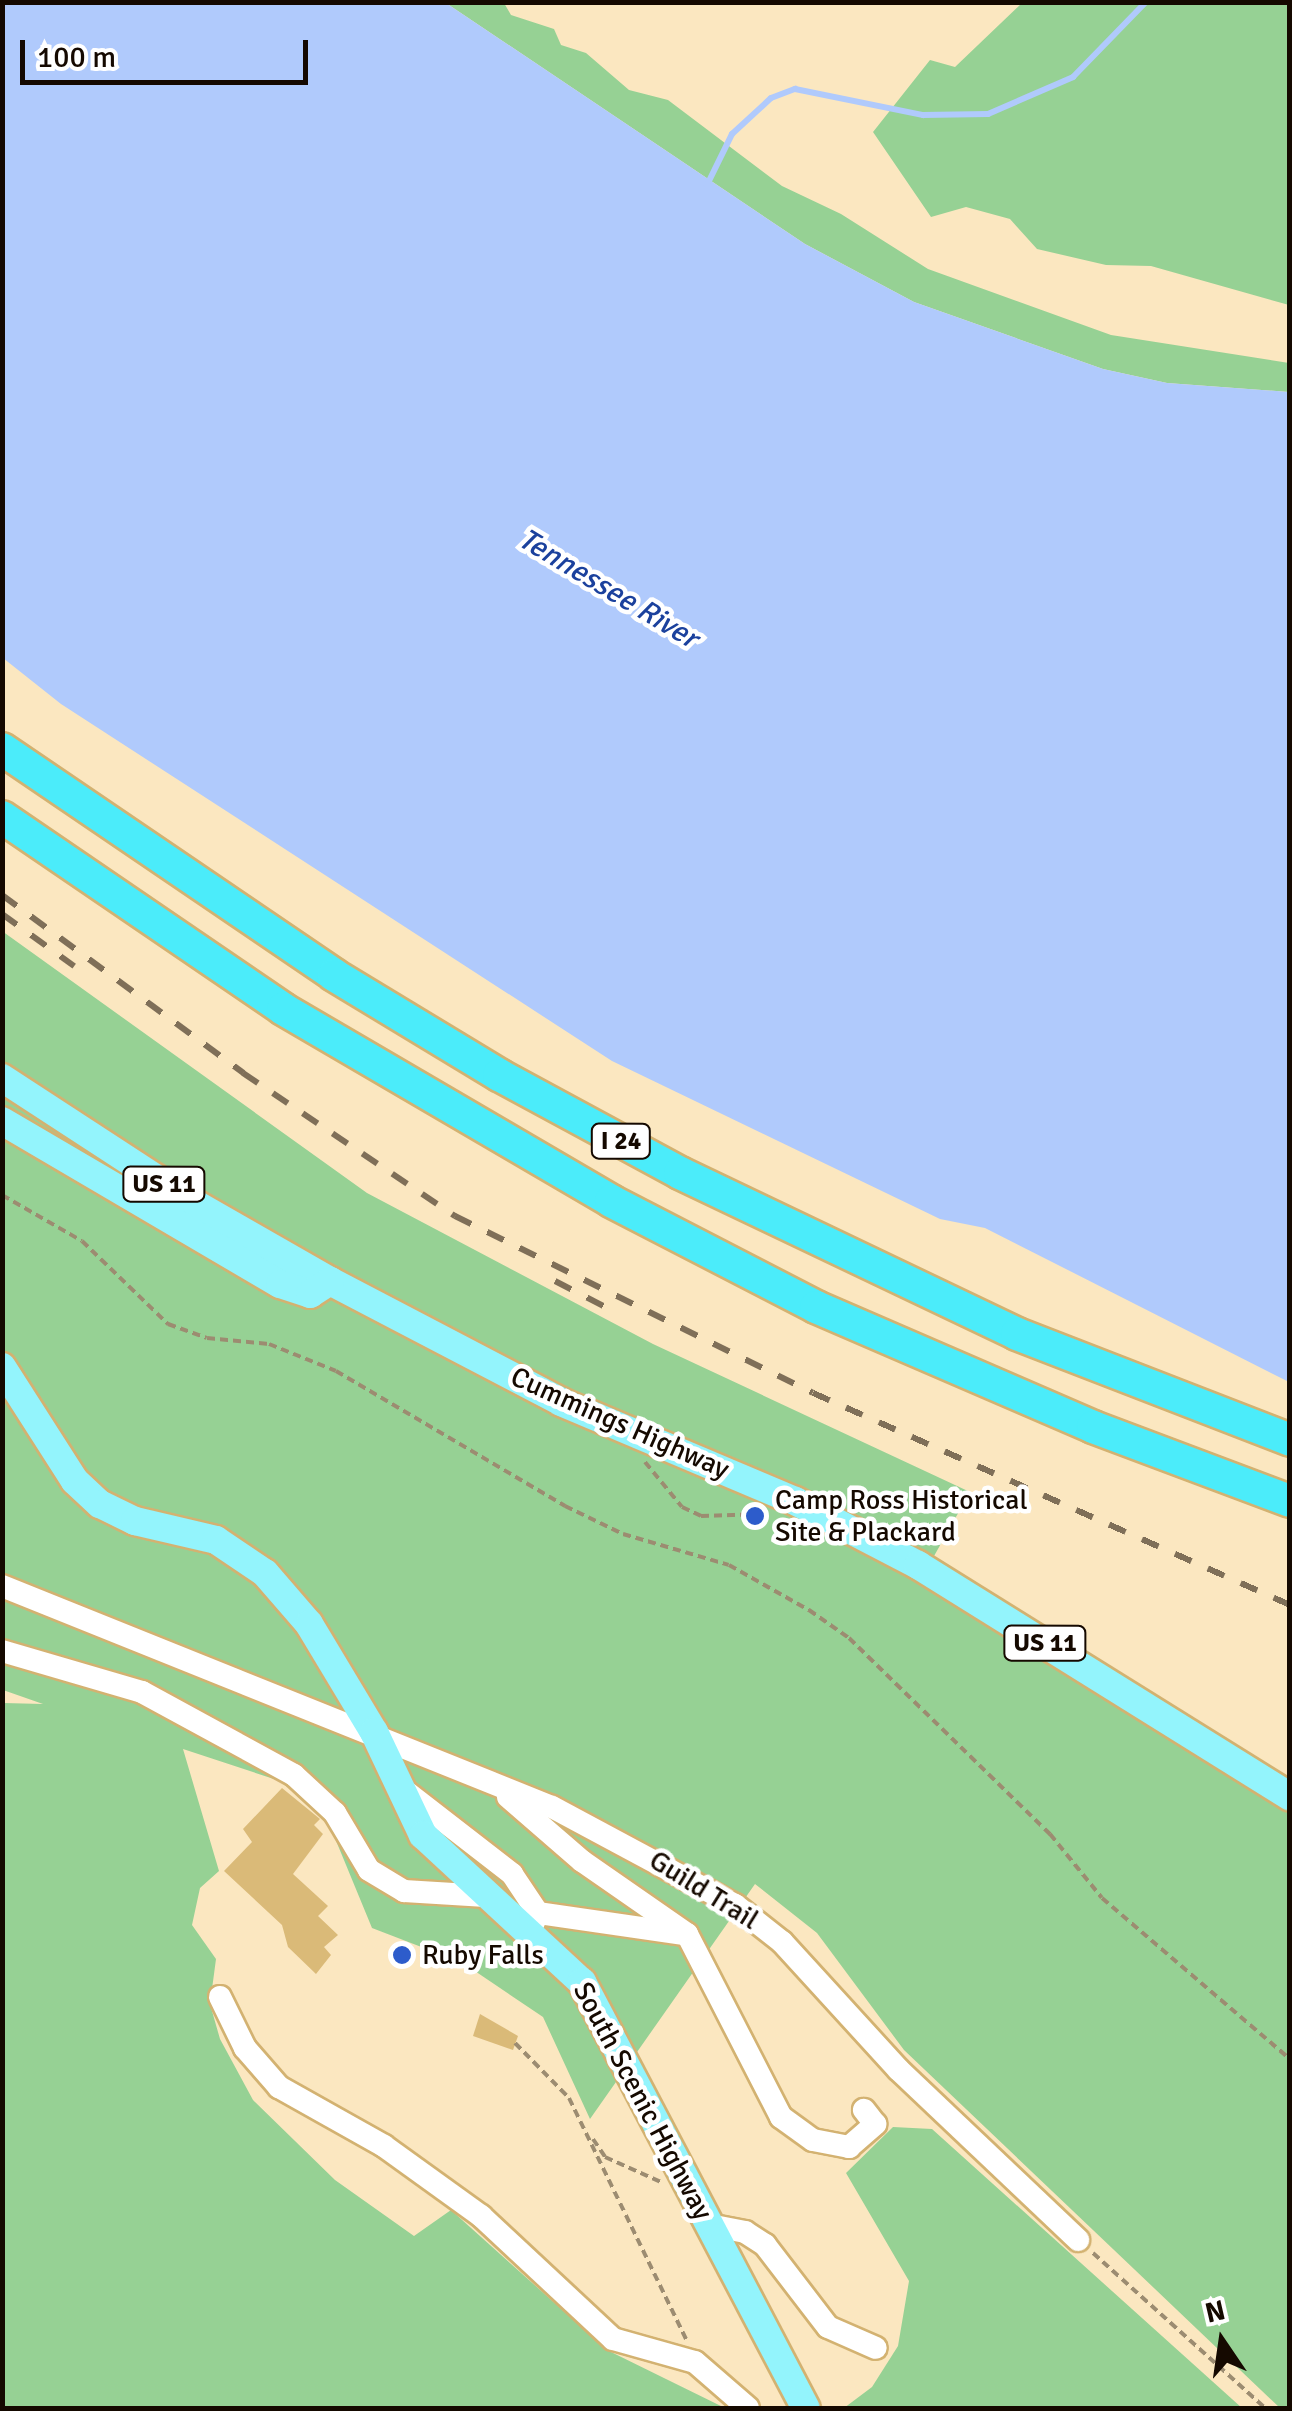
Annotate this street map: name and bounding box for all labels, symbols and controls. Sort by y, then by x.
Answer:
scale bar [25,20,312,82]
text: 100 m [37,39,116,76]
water label: Tennessee River [512,521,704,657]
road number: I 24 [588,1121,654,1161]
road number: US 11 [121,1164,206,1204]
street label: Cummings Highway [505,1360,735,1486]
place label: Camp Ross Historical Site & Plackard [775,1483,1028,1549]
marker: Camp Ross Historical Site & Plackard [744,1505,766,1527]
road number: US 11 [1002,1623,1088,1663]
street label: Guild Trail [643,1843,765,1937]
place label: Ruby Falls [422,1938,544,1972]
marker: Ruby Falls [391,1944,413,1966]
street label: South Scenic Highway [566,1976,720,2226]
north arrow [1172,2291,1272,2391]
text: N [1202,2293,1229,2331]

